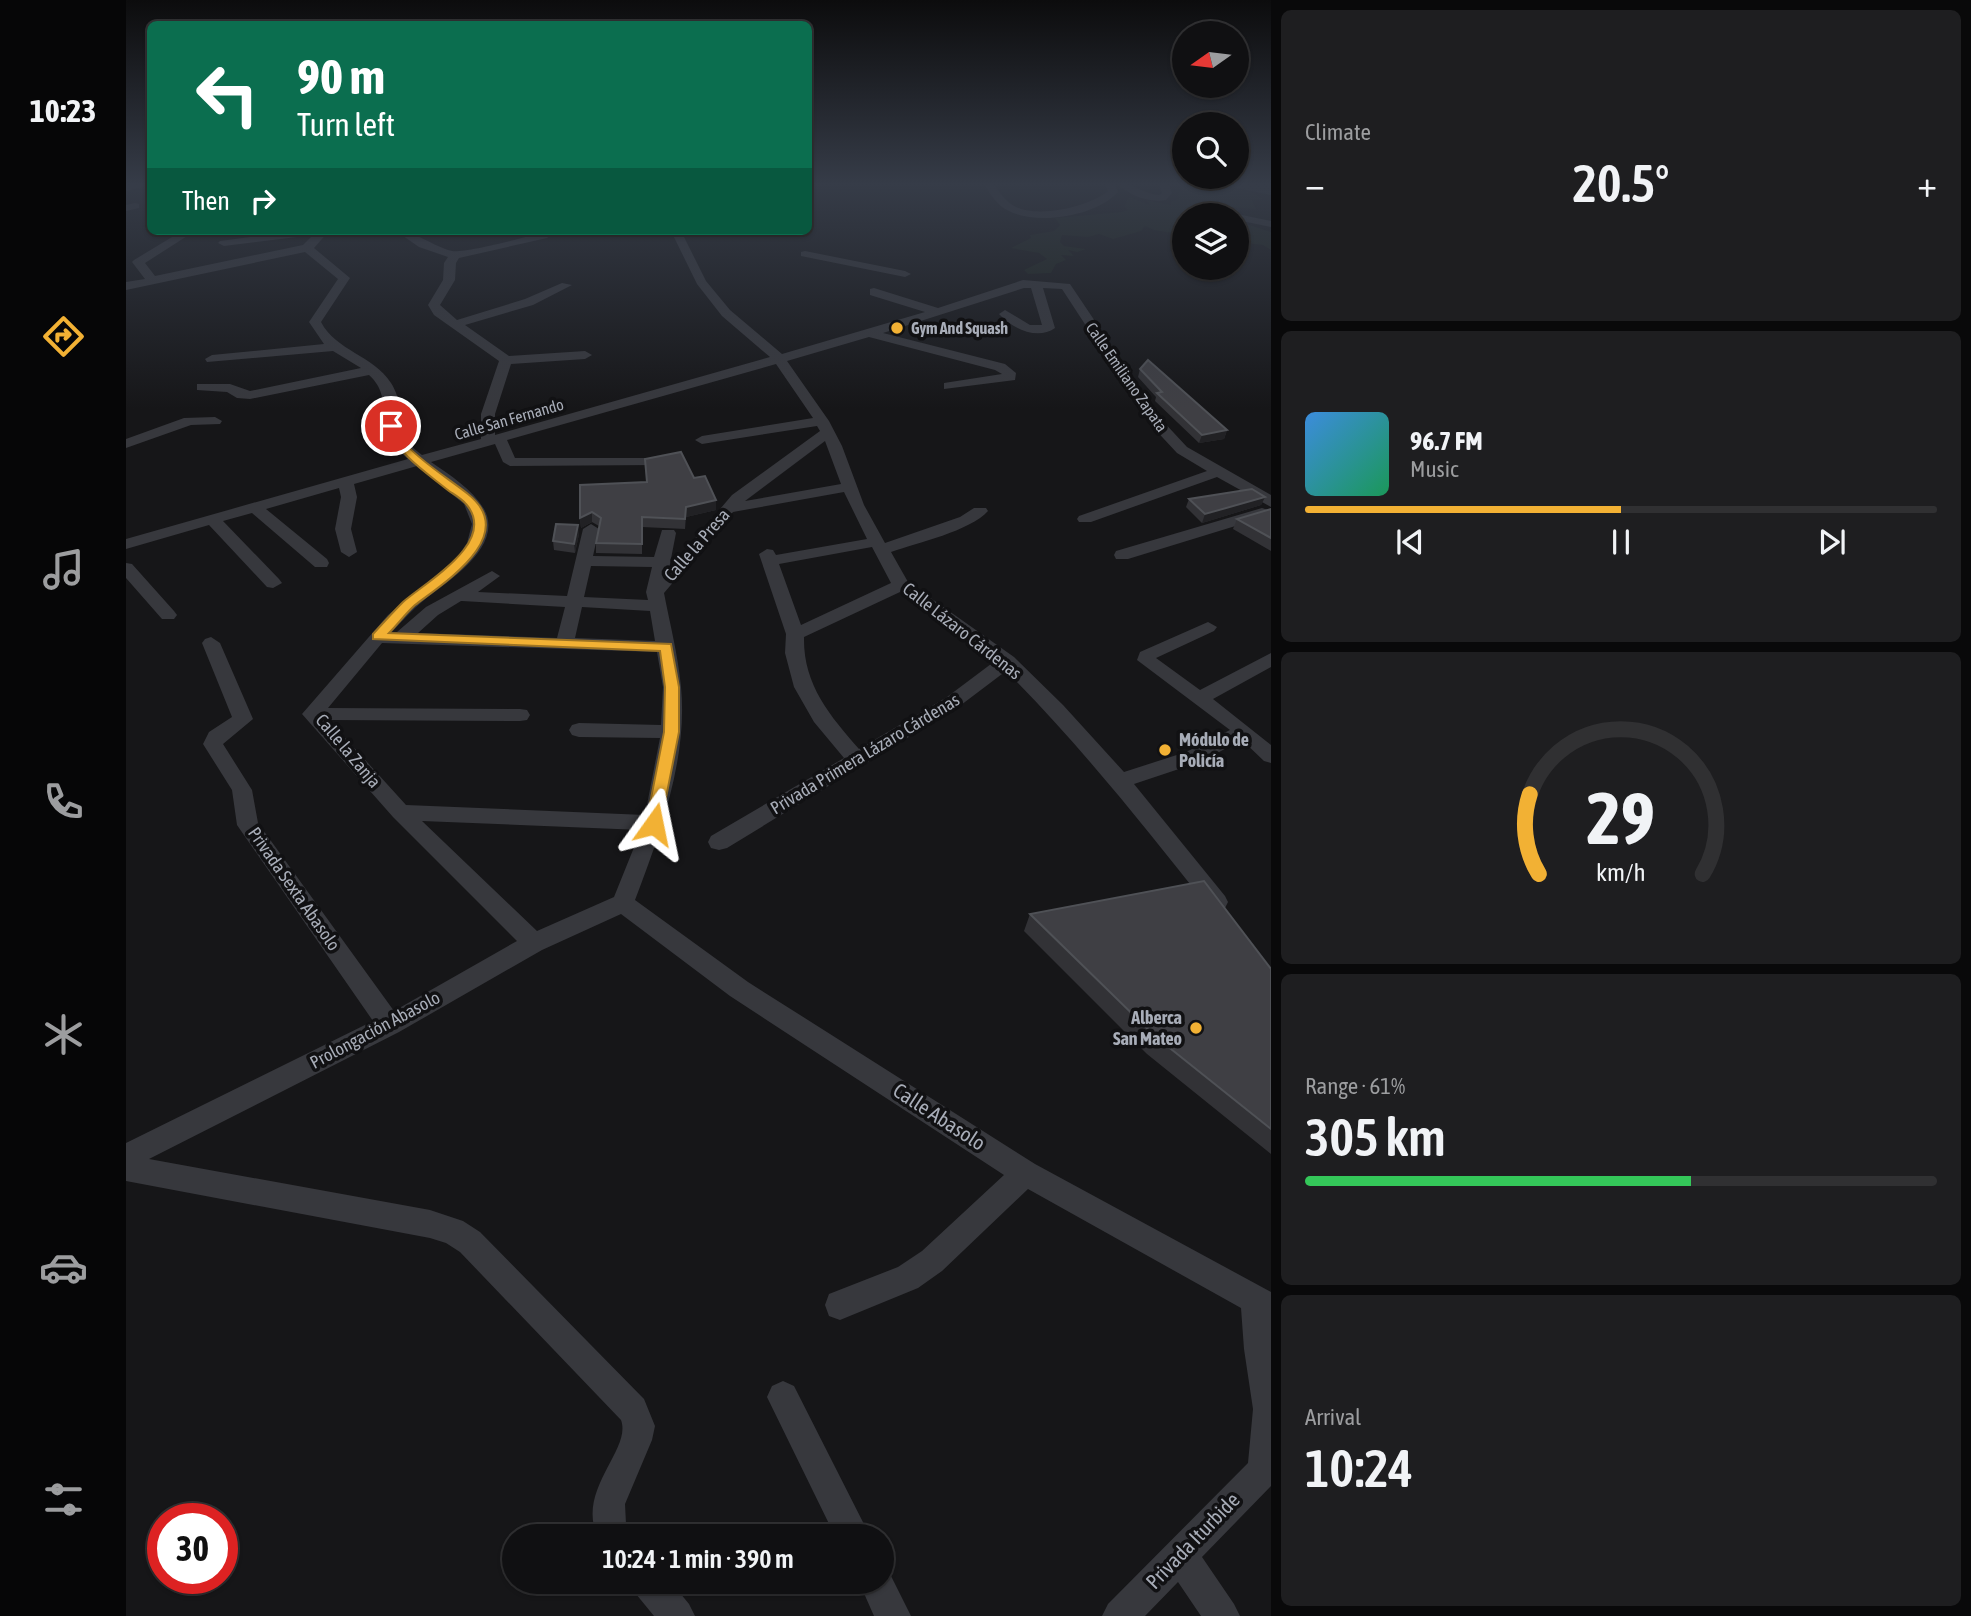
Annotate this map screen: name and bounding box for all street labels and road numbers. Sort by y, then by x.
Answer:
street label: Calle Emiliano Zapata [1082,319,1171,436]
street label: Calle San Fernando [452,395,566,443]
street label: Calle la Presa [659,504,734,585]
street label: Calle Lázaro Cárdenas [899,578,1026,683]
street label: Privada Primera Lázaro Cárdenas [766,689,963,818]
street label: Calle la Zanja [311,710,385,792]
street label: Privada Sexta Abasolo [244,823,345,954]
street label: Prolongación Abasolo [306,986,443,1073]
street label: Calle Abasolo [889,1077,990,1155]
street label: Privada Iturbide [1141,1487,1244,1593]

